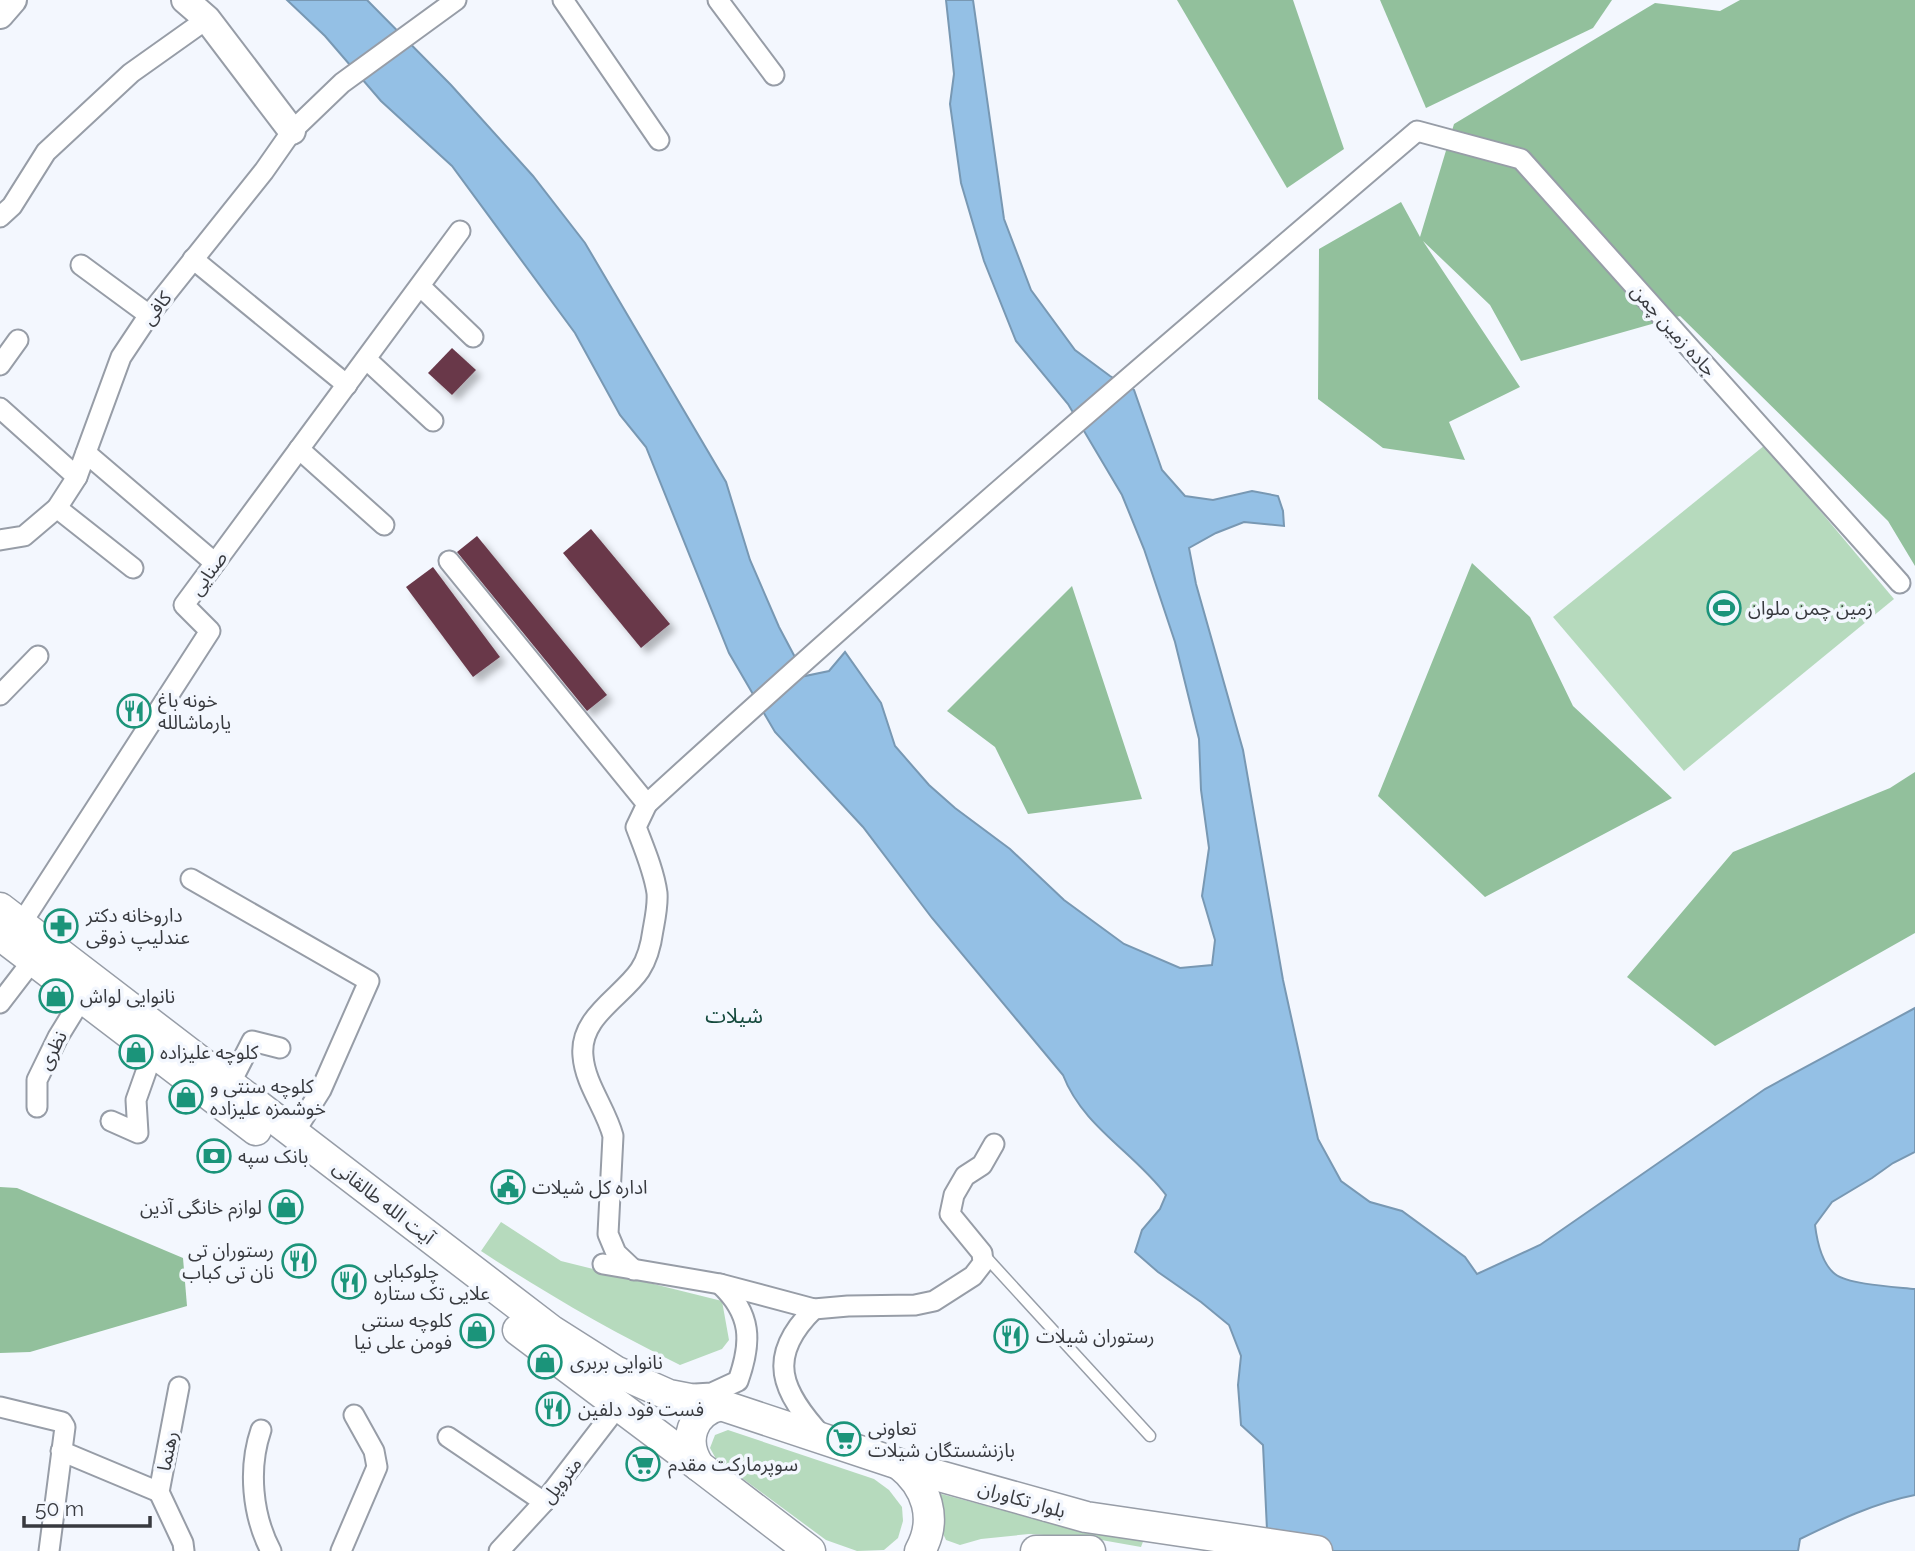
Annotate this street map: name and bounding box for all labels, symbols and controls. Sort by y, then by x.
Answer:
street label: جاده زمین چمن [1625,279,1721,382]
street label: کافی [136,286,177,330]
street label: صنایی [185,547,232,600]
sports icon: زمین چمن ملوان [1705,589,1743,627]
place label: زمین چمن ملوان [1748,597,1873,621]
place label: خونه باغ یارماشالله [158,689,231,734]
restaurant icon: خونه باغ یارماشالله [115,692,153,730]
place label: داروخانه دکتر عندلیپ ذوقی [85,904,190,951]
pharmacy icon: داروخانه دکتر عندلیپ ذوقی [42,907,80,945]
shop icon: نانوایی لواش [37,977,75,1015]
place label: نانوایی لواش [80,985,175,1008]
district label: شیلات [705,1003,763,1028]
street label: نظری [33,1027,72,1074]
shop icon: کلوچه علیزاده [117,1033,155,1071]
place label: کلوچه علیزاده [160,1041,260,1065]
place label: کلوچه سنتی و خوشمزه علیزاده [210,1075,326,1120]
shop icon: کلوچه سنتی و خوشمزه علیزاده [167,1078,205,1116]
bank icon: بانک سپه [195,1137,233,1175]
place label: بانک سپه [238,1145,308,1169]
street label: آیت الله طالقانی [328,1156,440,1250]
public building icon: اداره کل شیلات [489,1168,527,1206]
place label: اداره کل شیلات [532,1176,648,1199]
shop icon: لوازم خانگی آذین [267,1188,305,1226]
place label: لوازم خانگی آذین [140,1196,262,1222]
place label: رستوران تی نان تی کباب [182,1239,274,1284]
restaurant icon: رستوران تی نان تی کباب [280,1242,318,1280]
place label: چلوکبابی علایی تک ستاره [374,1260,490,1305]
restaurant icon: چلوکبابی علایی تک ستاره [330,1263,368,1301]
place label: کلوچه سنتی فومن علی نیا [354,1309,453,1354]
shop icon: کلوچه سنتی فومن علی نیا [458,1312,496,1350]
restaurant icon: رستوران شیلات [992,1317,1030,1355]
place label: رستوران شیلات [1036,1325,1154,1348]
shop icon: نانوایی بربری [526,1343,564,1381]
place label: نانوایی بربری [570,1351,663,1374]
restaurant icon: فست فود دلفین [534,1390,572,1428]
place label: فست فود دلفین [578,1398,704,1421]
place label: تعاونی بازنشستگان شیلات [868,1417,1015,1462]
supermarket icon: تعاونی بازنشستگان شیلات [825,1420,863,1458]
street label: رهنما [152,1429,183,1473]
supermarket icon: سوپرمارکت مقدم [624,1445,662,1483]
street label: متروپل [536,1452,588,1509]
place label: سوپرمارکت مقدم [668,1453,798,1479]
street label: بلوار تکاوران [976,1476,1068,1523]
scale bar [24,1484,150,1528]
text: 50 m [35,1496,84,1521]

